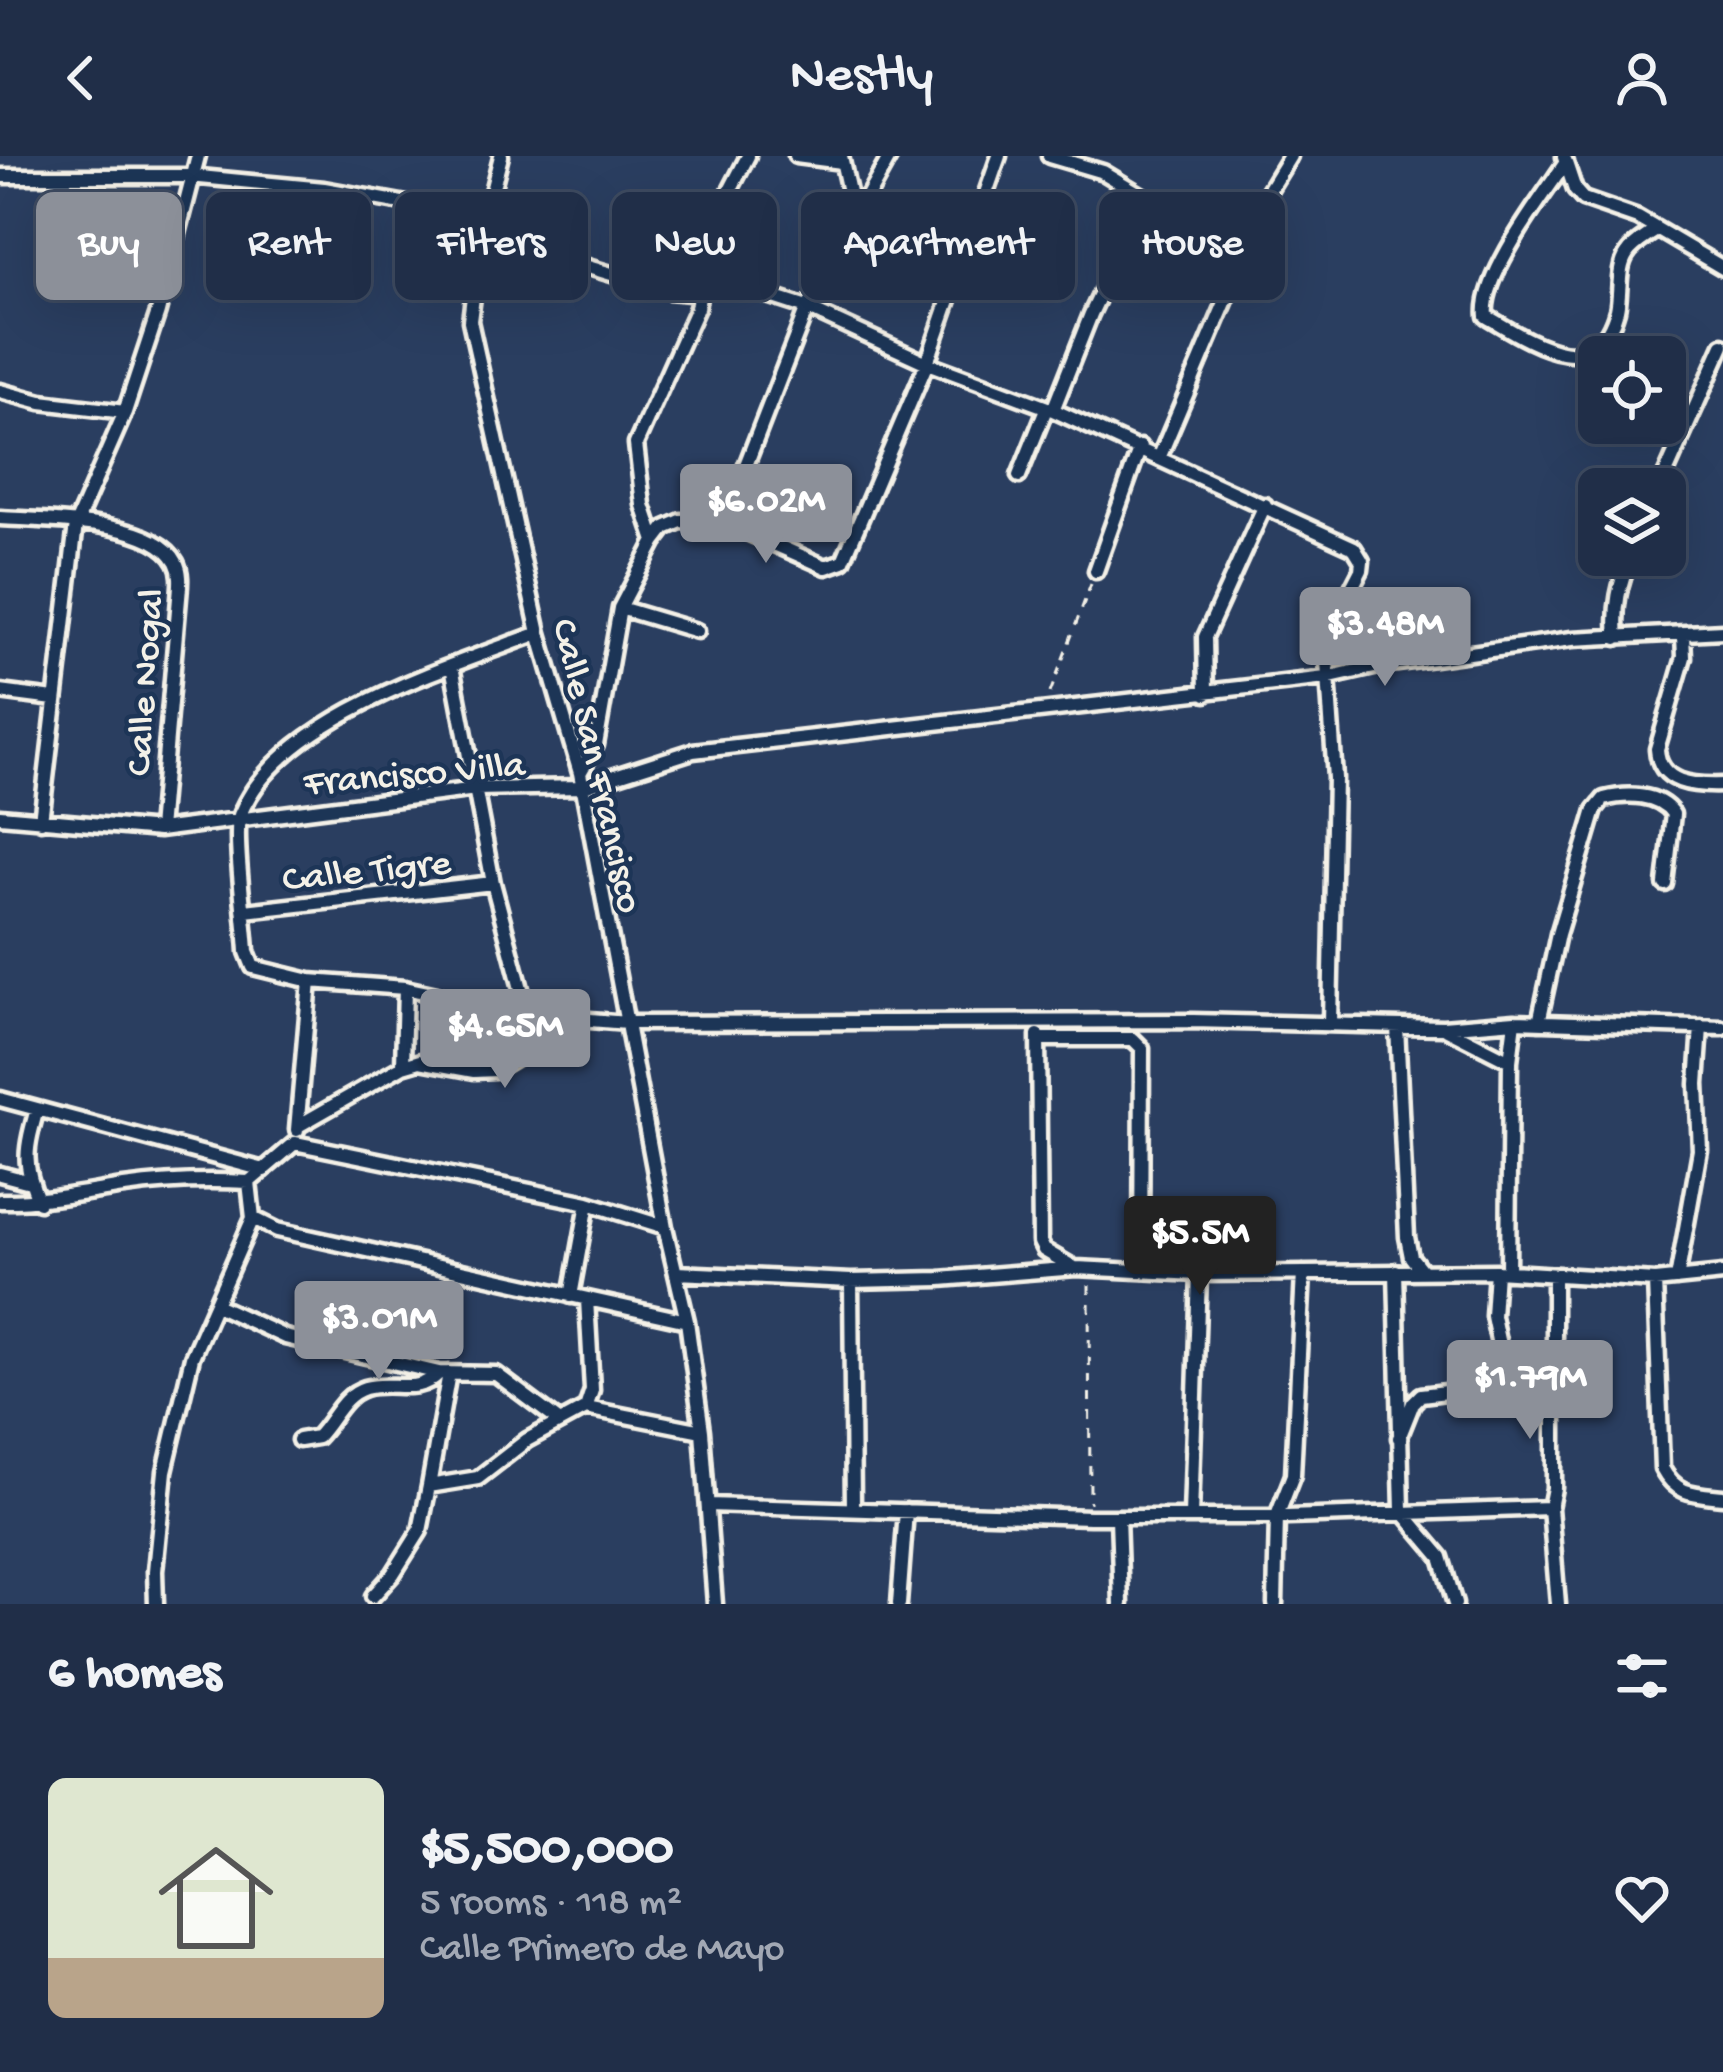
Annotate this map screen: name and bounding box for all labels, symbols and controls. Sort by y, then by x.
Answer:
icon: back [48,45,114,111]
icon: person [1609,45,1675,111]
text: Nestly [790,46,933,110]
chip: Buy [36,192,182,300]
chip: Rent [206,192,371,300]
chip: Filters [395,192,588,300]
chip: New [612,192,777,300]
chip: Apartment [801,192,1075,300]
chip: House [1099,192,1285,300]
map controls [1578,336,1686,576]
button: locate [1578,336,1686,444]
pin: $6.02M [668,464,864,566]
button: layers [1578,468,1686,576]
text: $6.02M [707,480,825,526]
street label: Calle Nogal [119,587,177,778]
pin: $3.48M [1287,587,1483,689]
text: $3.48M [1327,603,1443,649]
street label: Calle San Francisco [538,615,650,918]
street label: Francisco Villa [301,744,528,810]
street label: Calle Tigre [280,842,454,906]
pin: $4.65M [407,989,603,1091]
text: $4.65M [447,1005,563,1051]
pin: $5.5M [1116,1196,1284,1298]
text: $5.5M [1151,1212,1249,1258]
pin: $3.01M [281,1281,477,1383]
text: $3.01M [322,1297,436,1343]
pin: $1.79M [1432,1340,1628,1442]
text: $1.79M [1474,1356,1586,1402]
icon: filters [1609,1643,1675,1709]
text: 6 homes [48,1646,221,1706]
text: $5,500,000 [420,1822,673,1882]
icon: home [144,1826,288,1970]
icon: heart [1609,1865,1675,1931]
text: 5 rooms · 118 m² [420,1882,682,1928]
text: Calle Primero de Mayo [420,1928,785,1974]

